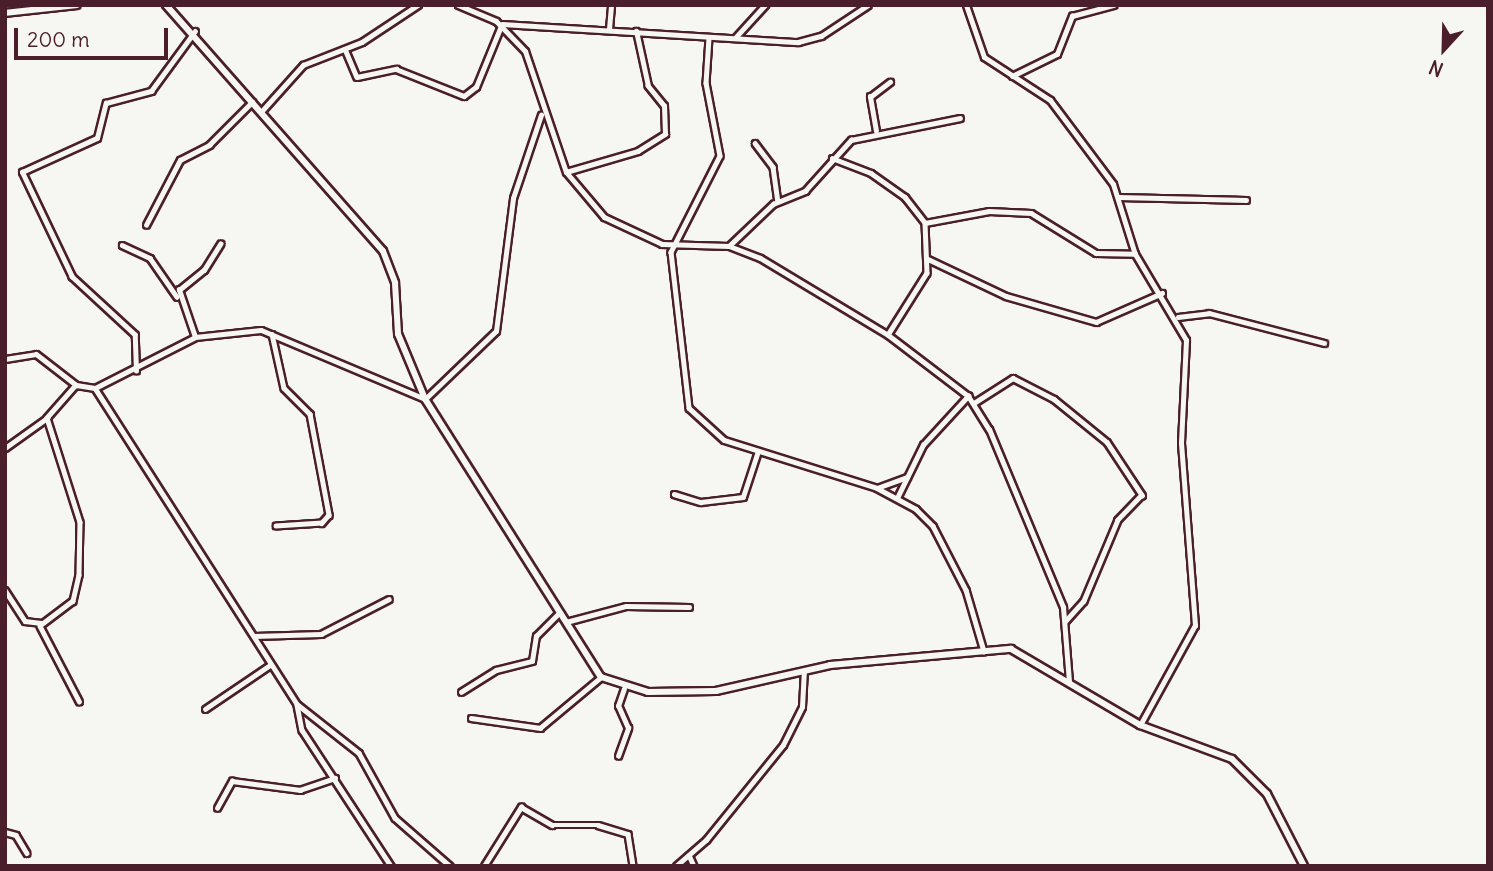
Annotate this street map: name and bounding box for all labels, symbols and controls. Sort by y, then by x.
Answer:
scale bar [18,14,172,58]
north arrow [1409,14,1479,84]
text: 200 m [27,26,90,53]
text: N [1426,55,1447,82]

